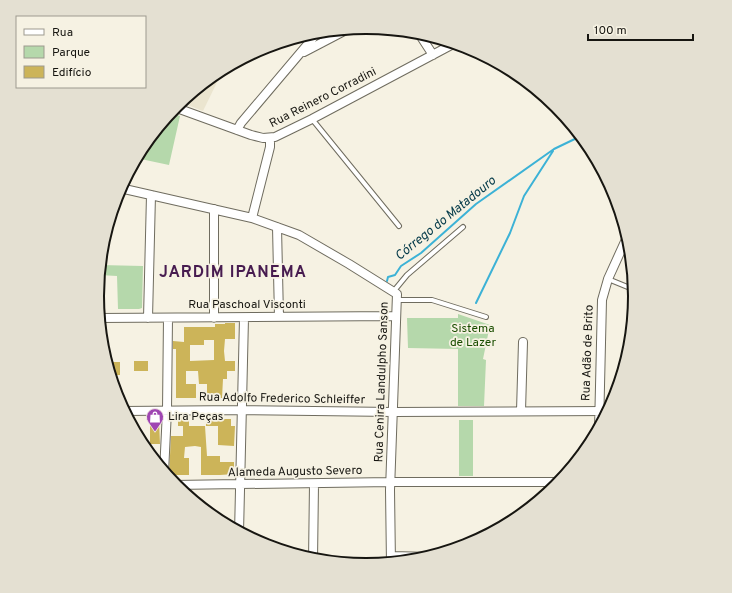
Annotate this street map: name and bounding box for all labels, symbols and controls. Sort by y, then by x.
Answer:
legend [16,16,146,88]
scale bar [588,16,693,42]
text: 100 m [594,23,627,39]
text: Rua [52,25,73,41]
text: Parque [52,45,90,61]
street label: Rua Reinero Corradini [267,64,379,132]
text: Edifício [52,65,92,81]
water label: Córrego do Matadouro [392,173,500,265]
district label: JARDIM IPANEMA [159,263,307,283]
street label: Rua Paschoal Visconti [188,297,306,313]
street label: Rua Cenira Landulpho Sanson [371,301,393,463]
street label: Rua Adão de Brito [578,304,598,402]
park label: Sistema de Lazer [450,321,496,351]
street label: Rua Adolfo Frederico Schleiffer [199,390,366,408]
shop icon: Lira Peças [145,407,165,432]
place label: Lira Peças [168,409,223,425]
street label: Alameda Augusto Severo [227,463,363,481]

